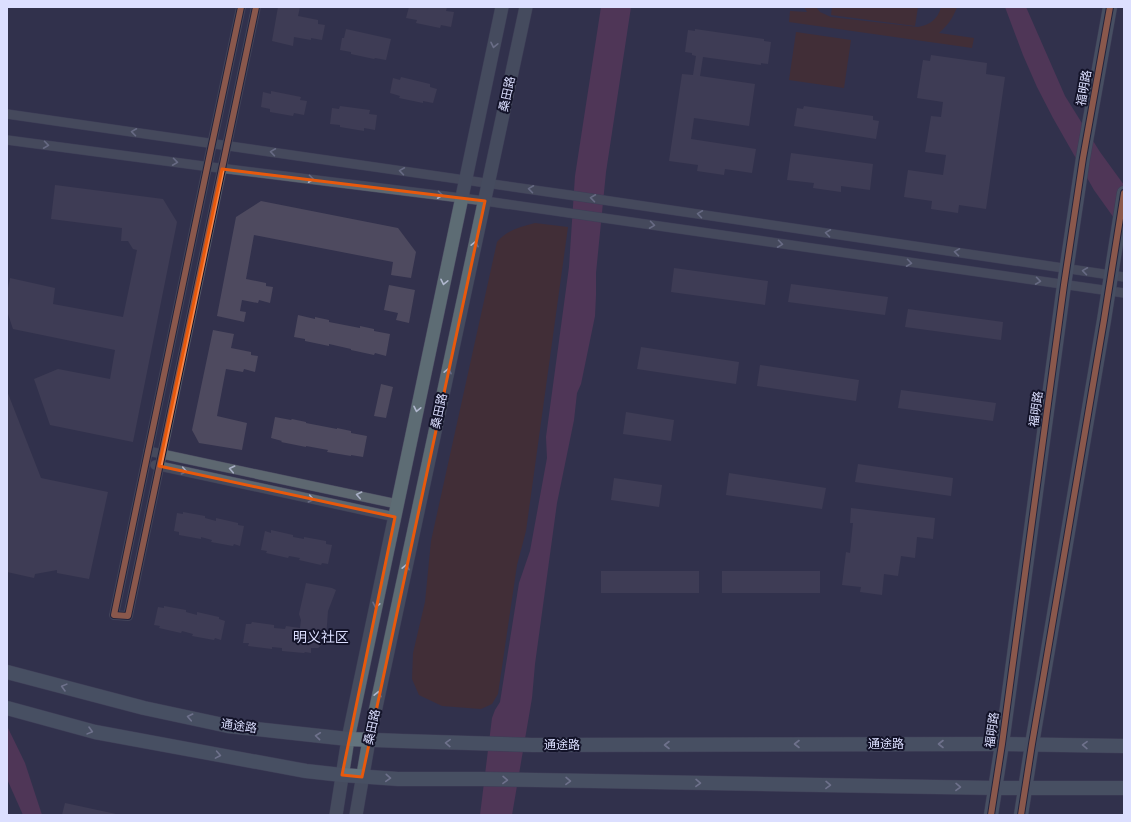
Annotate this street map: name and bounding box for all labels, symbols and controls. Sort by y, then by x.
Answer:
one-way arrow [490,42,499,48]
street label: 福明路 [1074,69,1093,107]
street label: 桑田路 [496,75,517,113]
one-way arrow [131,128,137,137]
one-way arrow [43,140,49,149]
one-way arrow [270,148,276,157]
one-way arrow [171,157,178,166]
one-way arrow [399,167,405,176]
one-way arrow [308,175,314,184]
one-way arrow [528,185,534,194]
one-way arrow [437,190,443,199]
one-way arrow [589,194,596,203]
one-way arrow [697,210,703,219]
one-way arrow [649,220,655,229]
one-way arrow [825,229,831,238]
one-way arrow [777,239,783,248]
one-way arrow [471,241,479,248]
one-way arrow [954,248,960,257]
one-way arrow [906,258,912,267]
one-way arrow [1082,267,1089,276]
one-way arrow [1035,276,1041,285]
one-way arrow [440,279,449,285]
one-way arrow [443,368,451,375]
street label: 福明路 [1027,390,1044,428]
street label: 桑田路 [428,392,449,430]
one-way arrow [414,406,422,412]
one-way arrow [229,465,235,473]
one-way arrow [181,467,187,475]
one-way arrow [356,492,362,500]
one-way arrow [308,494,314,502]
one-way arrow [401,564,409,570]
one-way arrow [372,602,380,608]
district label: 明义社区 [293,630,349,645]
one-way arrow [60,683,67,691]
one-way arrow [374,691,382,697]
street label: 桑田路 [361,708,382,746]
street label: 福明路 [983,711,1000,749]
one-way arrow [187,714,193,722]
street label: 通途路 [220,717,258,734]
one-way arrow [86,726,93,735]
one-way arrow [315,732,321,741]
street label: 通途路 [868,737,904,750]
street label: 通途路 [544,738,580,751]
one-way arrow [445,739,451,747]
one-way arrow [794,740,800,748]
one-way arrow [938,740,944,748]
one-way arrow [664,741,670,749]
one-way arrow [1082,741,1088,749]
one-way arrow [215,751,221,759]
one-way arrow [385,774,391,783]
one-way arrow [502,775,508,784]
one-way arrow [565,777,571,785]
one-way arrow [695,779,701,787]
one-way arrow [825,781,831,789]
one-way arrow [955,783,961,791]

